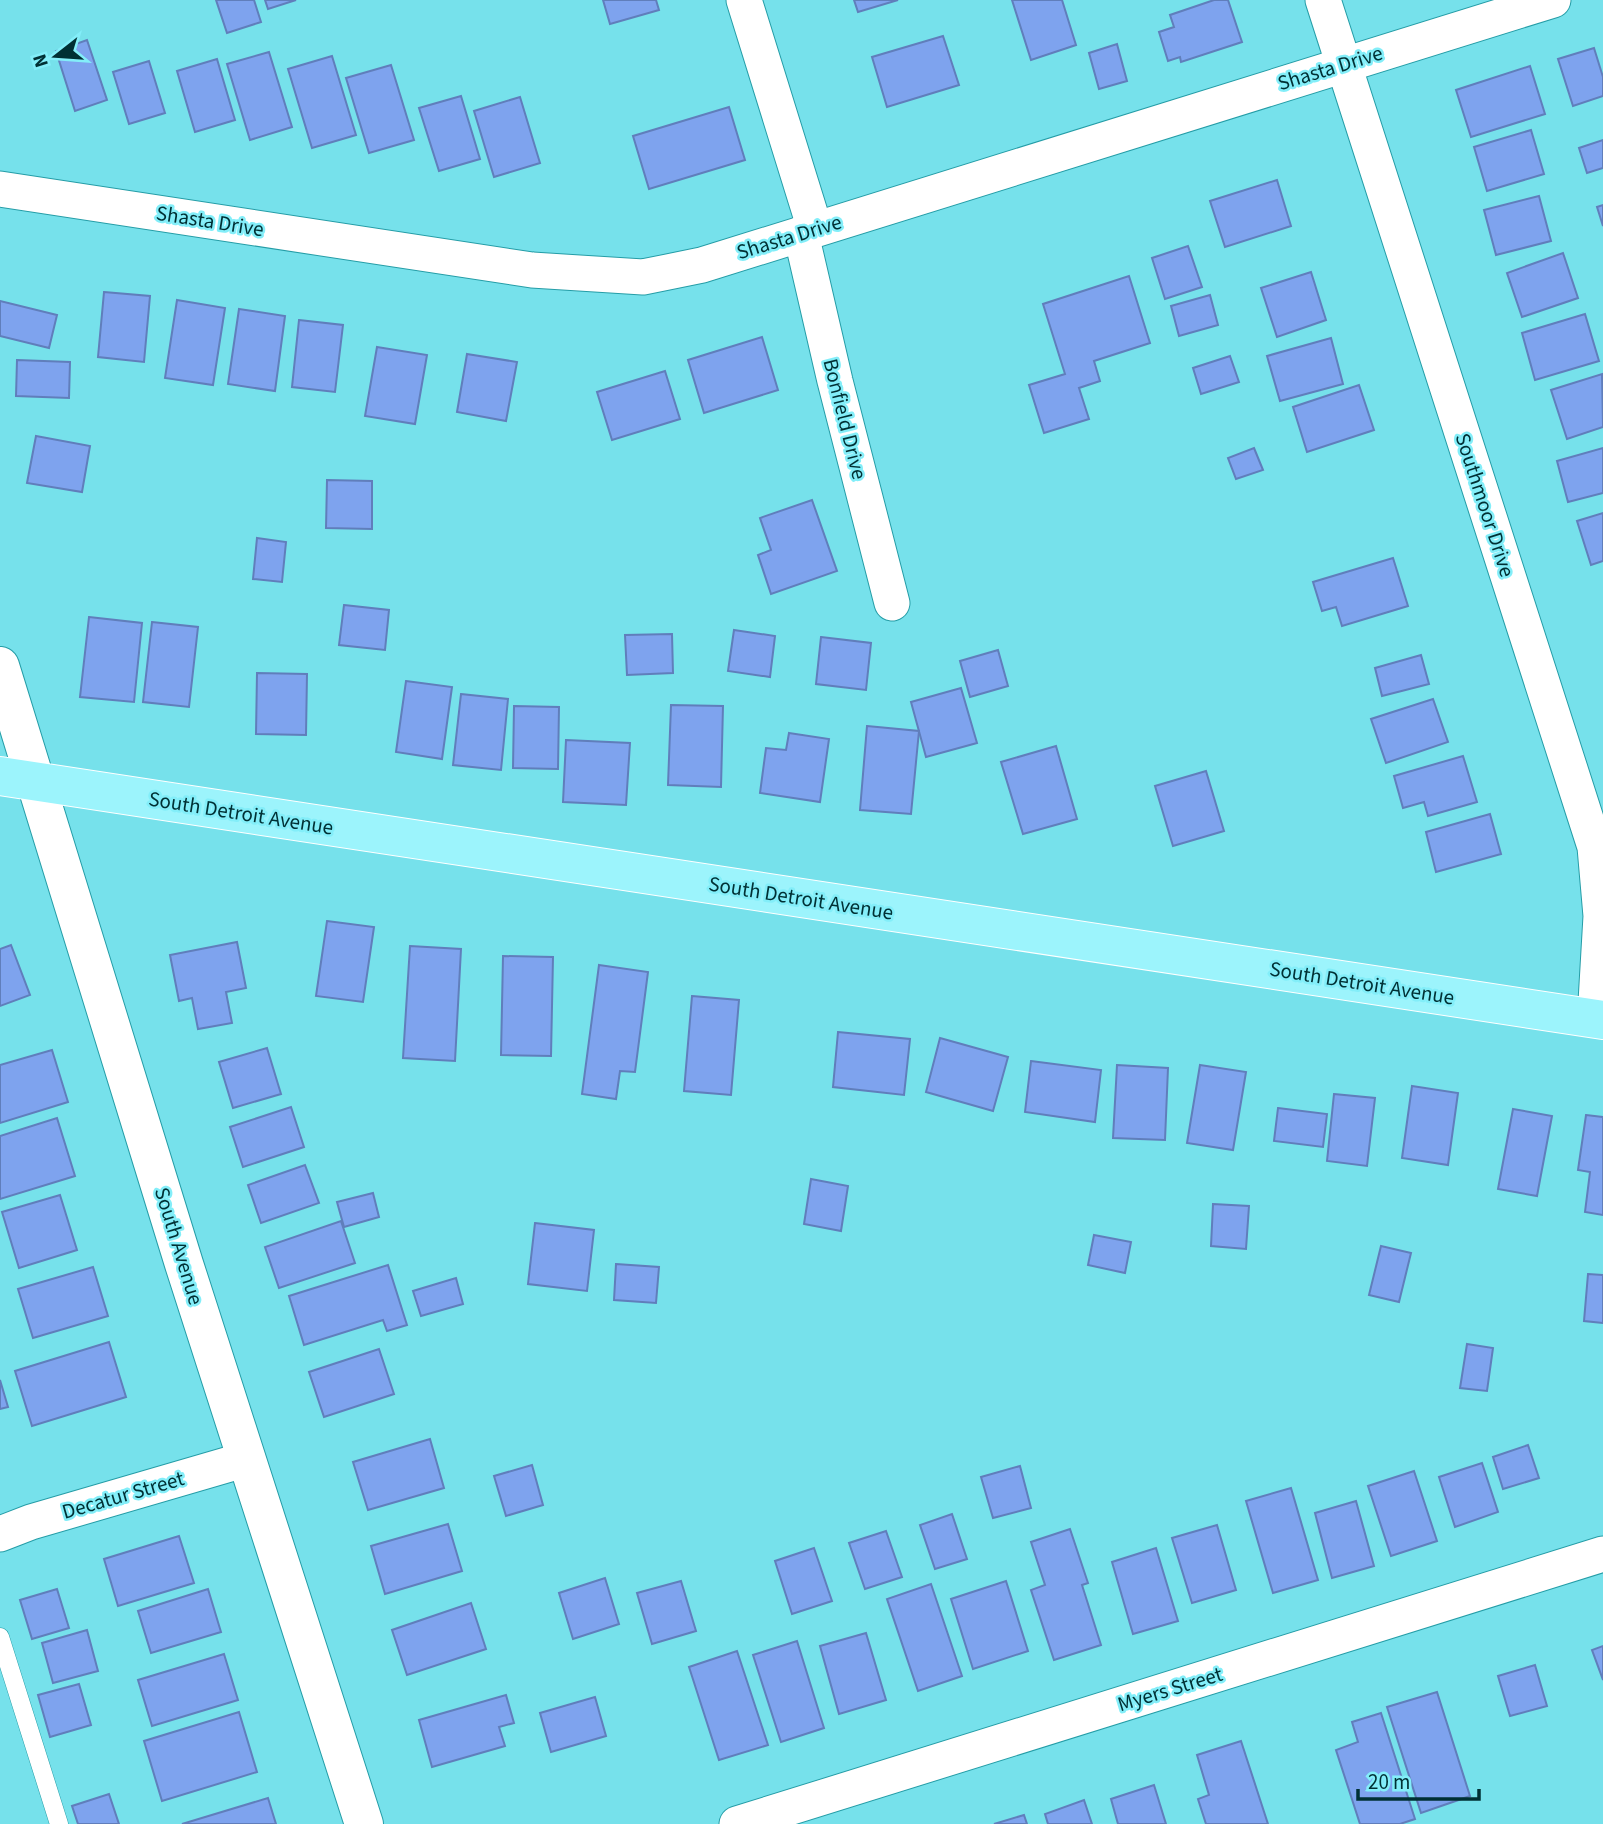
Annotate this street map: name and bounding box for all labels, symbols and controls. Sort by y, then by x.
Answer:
north arrow [21,21,91,91]
street label: Shasta Drive [1274,38,1386,98]
text: N [26,51,56,71]
street label: Shasta Drive [154,198,266,244]
street label: Shasta Drive [733,207,845,267]
street label: Bonfield Drive [815,355,875,483]
street label: Southmoor Drive [1448,429,1522,581]
street label: South Detroit Avenue [146,784,336,842]
street label: South Detroit Avenue [706,869,896,927]
street label: South Detroit Avenue [1267,954,1457,1012]
street label: South Avenue [147,1184,211,1308]
street label: Decatur Street [58,1463,188,1527]
street label: Myers Street [1114,1659,1226,1719]
scale bar [1358,1758,1479,1802]
text: 20 m [1368,1767,1410,1797]

